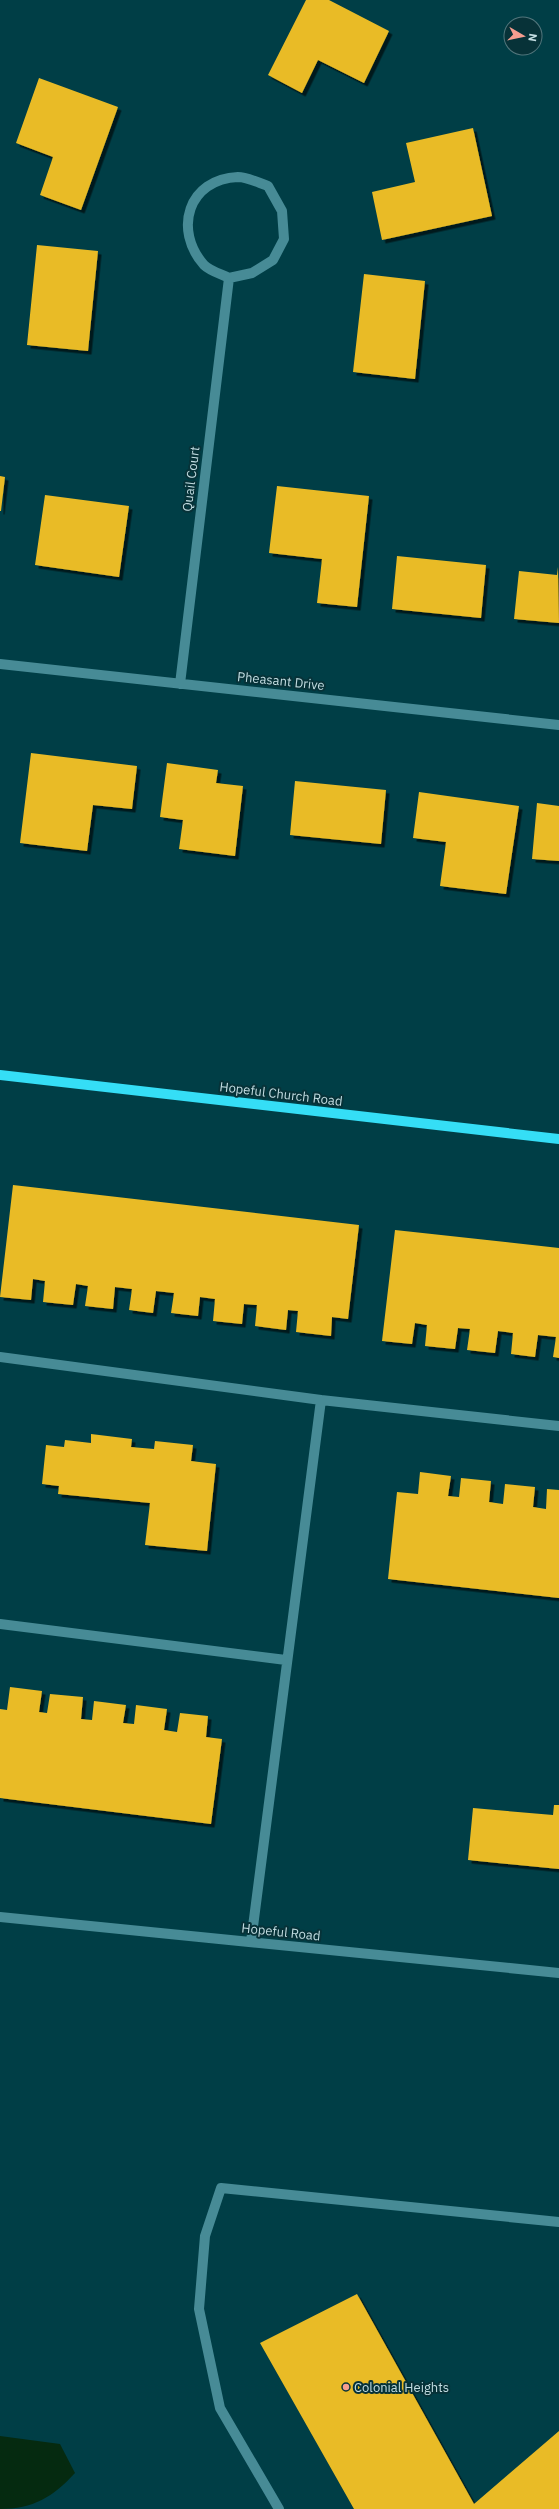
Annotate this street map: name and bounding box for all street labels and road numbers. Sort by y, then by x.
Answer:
street label: Quail Court [179,445,203,513]
street label: Pheasant Drive [236,668,326,694]
street label: Hopeful Church Road [219,1078,343,1110]
street label: Hopeful Road [241,1919,321,1945]

